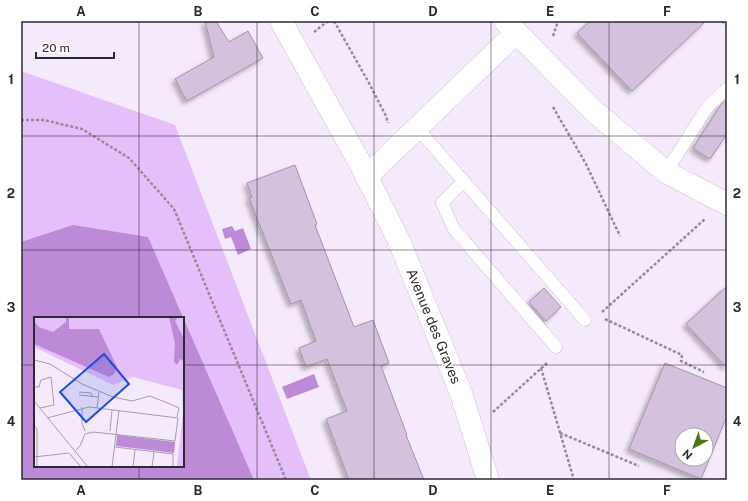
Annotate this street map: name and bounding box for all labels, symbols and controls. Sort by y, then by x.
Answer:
text: A [76,4,86,19]
text: B [194,4,203,19]
text: C [310,4,320,19]
text: D [428,4,438,19]
text: E [546,4,554,19]
text: F [663,4,671,19]
scale bar [36,34,114,60]
text: 20 m [42,41,70,55]
text: 1 [8,72,14,87]
text: 1 [734,72,740,87]
text: 2 [7,186,15,201]
text: 2 [733,186,741,201]
street label: Avenue des Graves [404,266,464,386]
text: 3 [7,300,16,315]
text: 3 [733,300,742,315]
inset map [34,317,184,467]
text: 4 [7,414,16,429]
text: 4 [733,414,742,429]
north arrow [674,427,714,467]
text: N [680,447,695,462]
text: A [76,483,86,498]
text: B [194,483,203,498]
text: C [310,483,320,498]
text: D [428,483,438,498]
text: E [546,483,554,498]
text: F [663,483,671,498]

